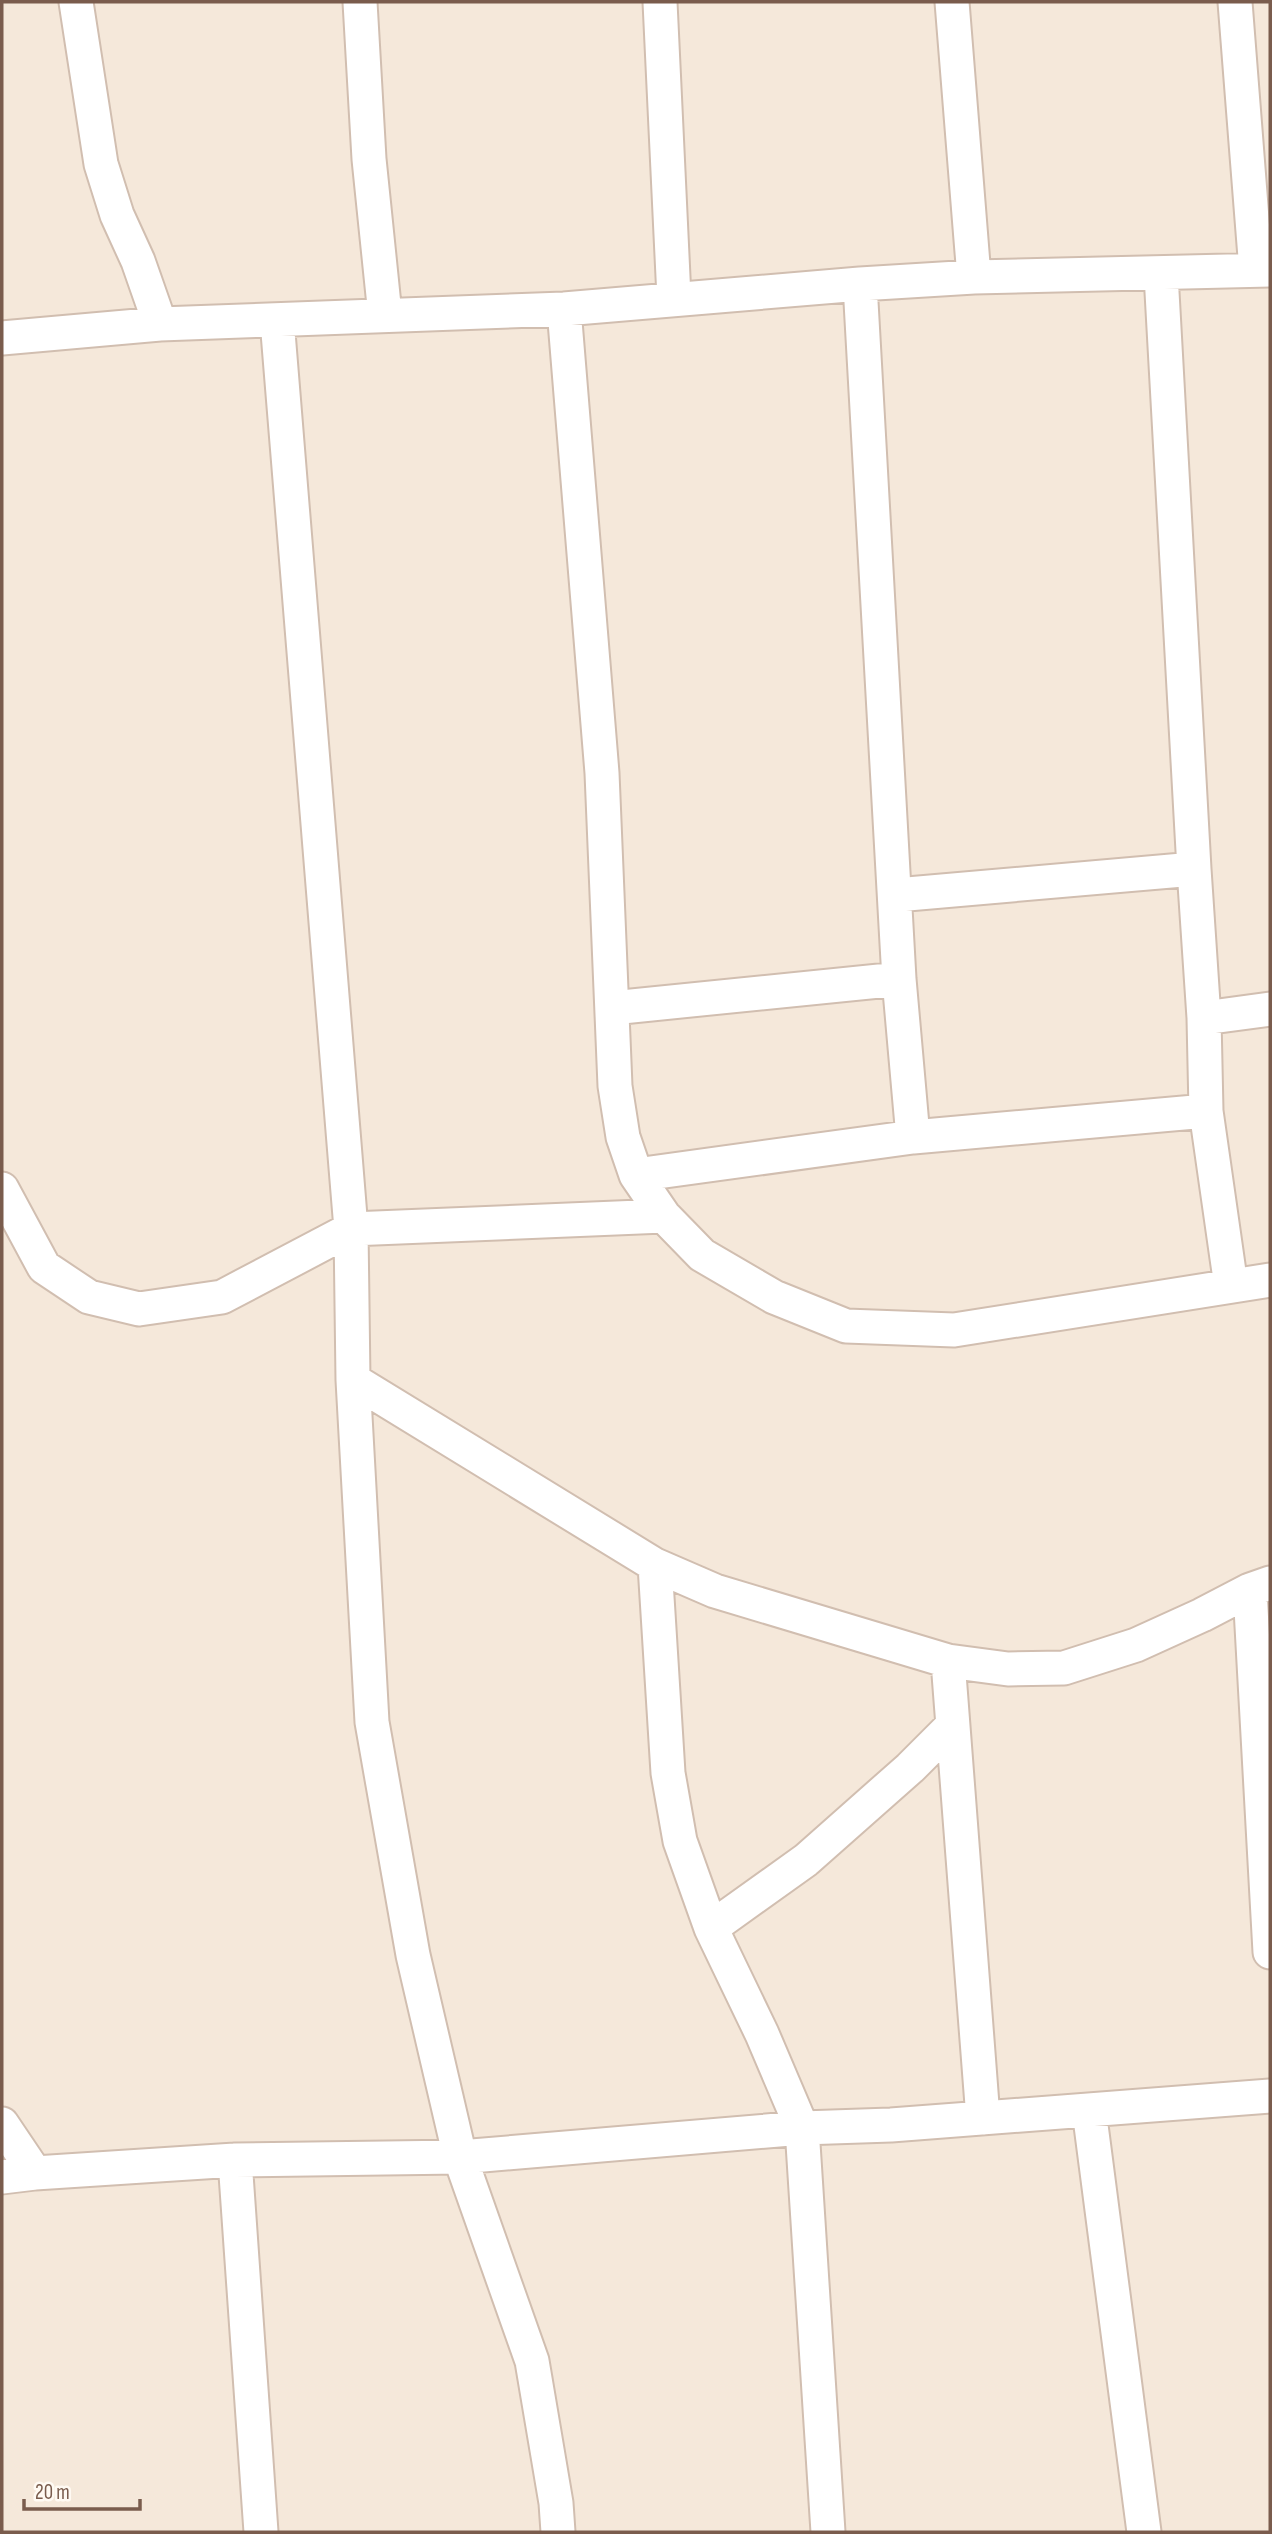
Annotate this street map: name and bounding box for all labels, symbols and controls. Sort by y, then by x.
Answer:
scale bar [24,2468,140,2512]
text: 20 m [35,2480,70,2505]

